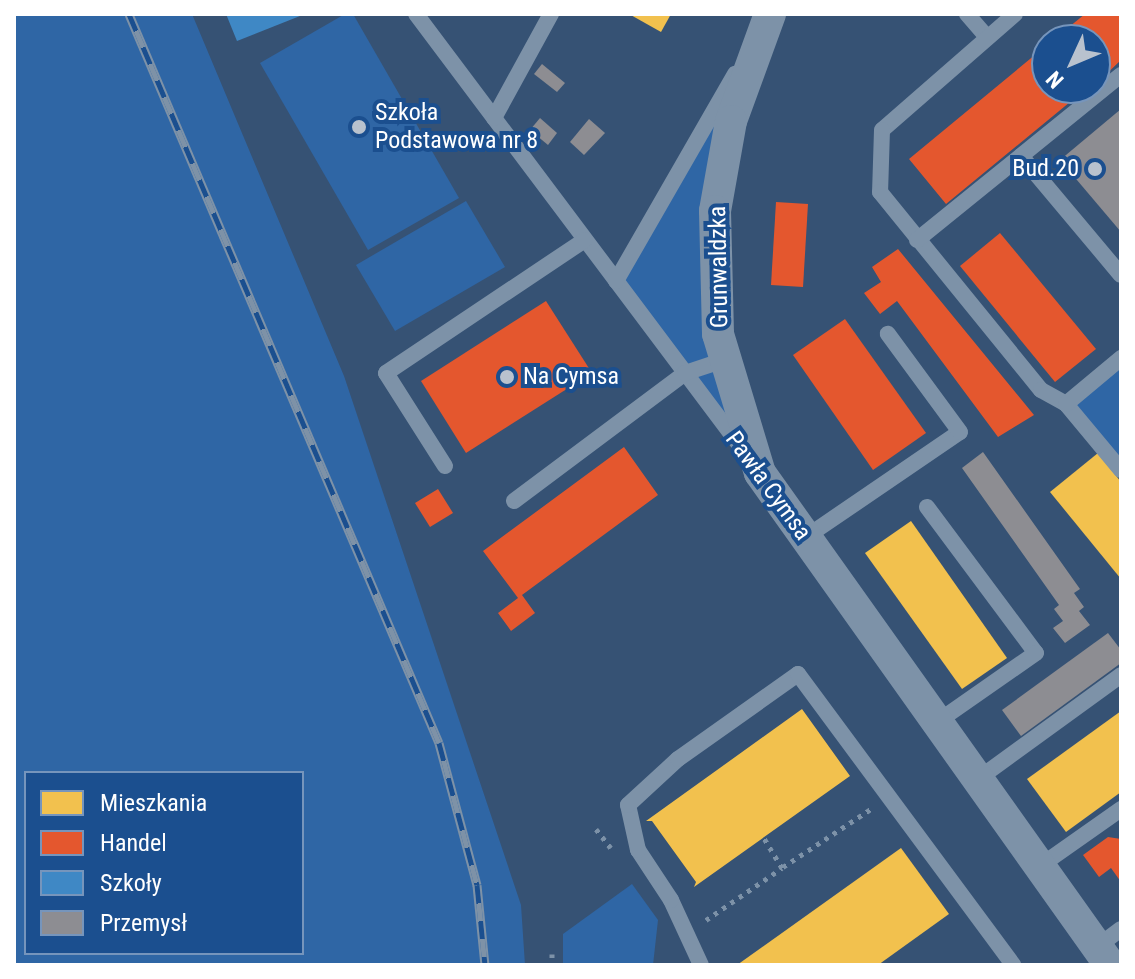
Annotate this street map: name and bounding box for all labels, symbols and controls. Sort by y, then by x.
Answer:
north arrow [1031,24,1111,104]
text: N [1041,66,1068,93]
place label: Szkoła Podstawowa nr 8 [375,99,538,155]
marker: Szkoła Podstawowa nr 8 [350,118,368,136]
place label: Bud.20 [1012,155,1079,183]
marker: Bud.20 [1086,160,1104,178]
street label: Grunwaldzka [704,206,734,328]
place label: Na Cymsa [523,363,619,391]
marker: Na Cymsa [498,368,516,386]
street label: Pawła Cymsa [719,426,817,546]
legend [24,771,304,955]
text: Mieszkania [100,789,207,817]
text: Handel [100,829,167,857]
text: Szkoły [100,869,162,897]
text: Przemysł [100,909,187,937]

